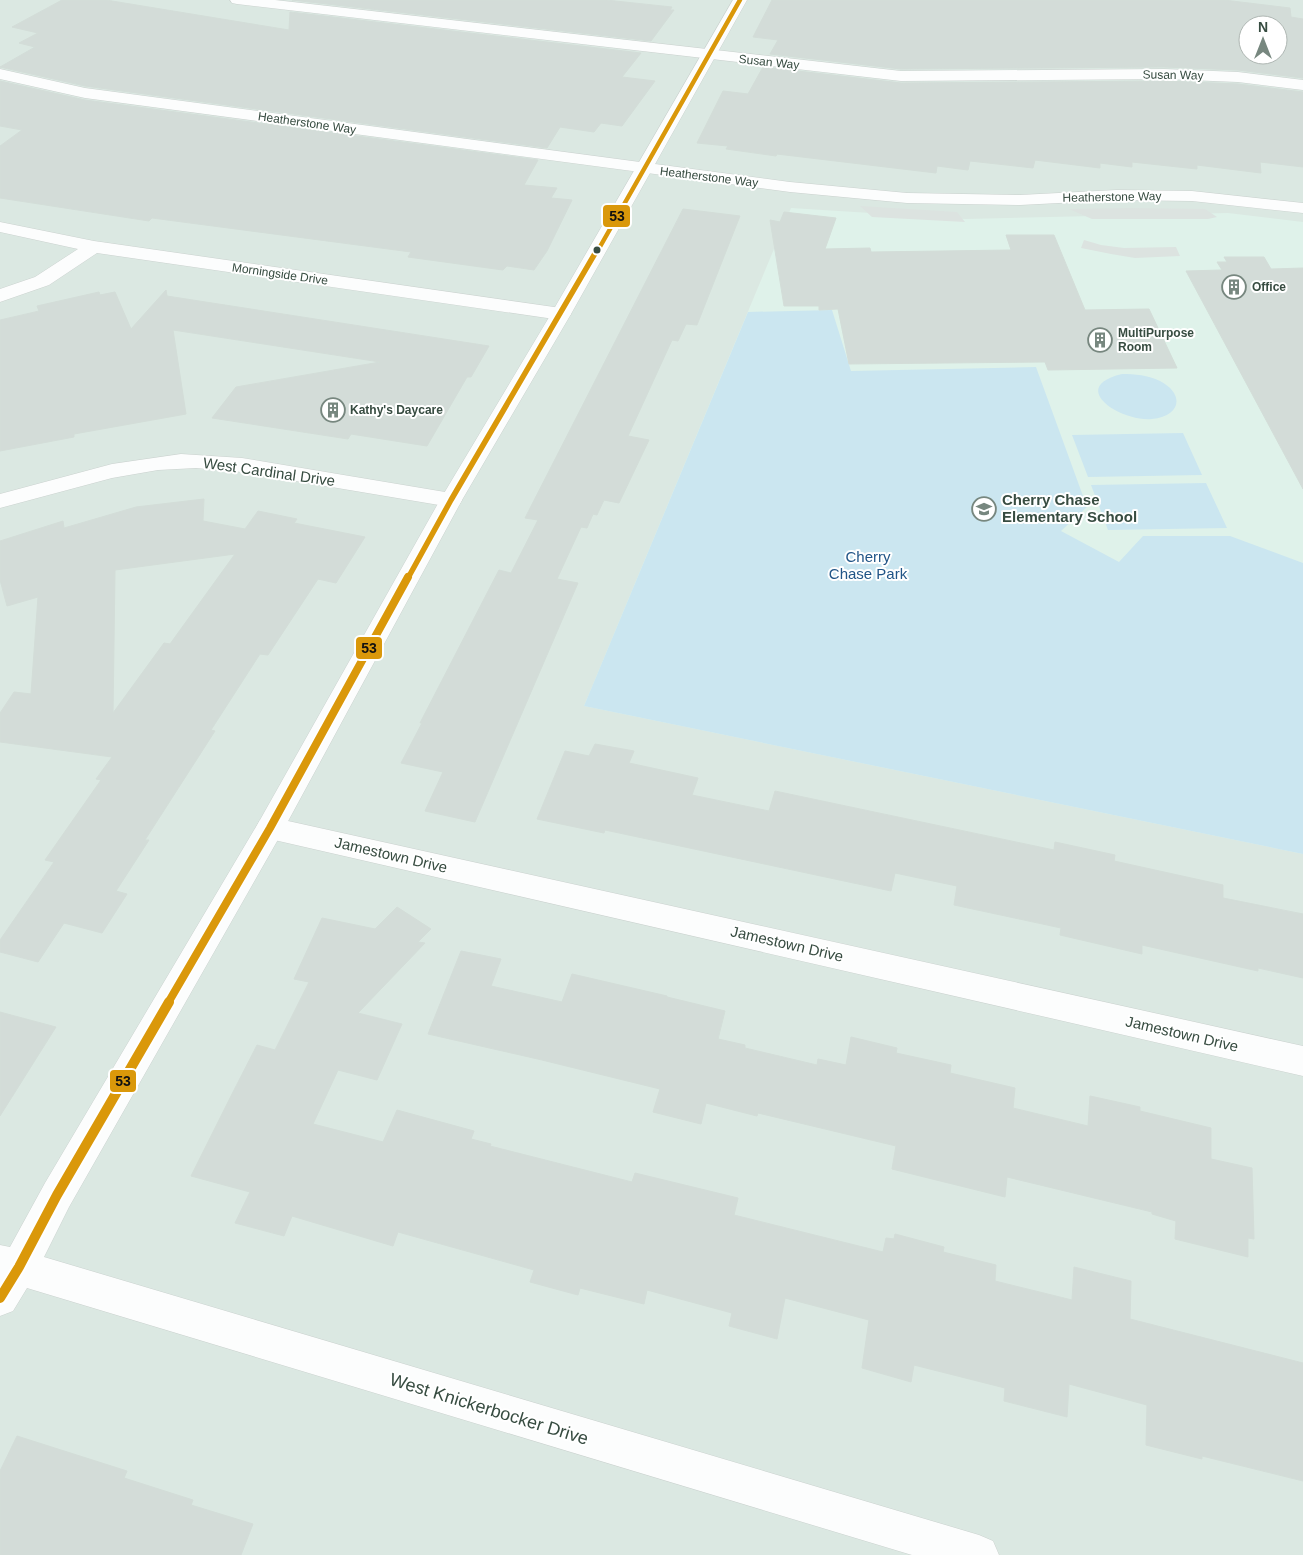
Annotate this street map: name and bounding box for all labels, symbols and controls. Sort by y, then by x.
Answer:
north arrow [1238,15,1288,65]
text: N [1258,19,1268,35]
street label: Susan Way [738,52,800,72]
street label: Susan Way [1142,67,1204,83]
street label: Heatherstone Way [257,109,357,137]
street label: Heatherstone Way [659,164,759,190]
street label: Heatherstone Way [1062,189,1162,205]
line badge: 53 [602,204,631,228]
text: 53 [609,208,625,224]
unlabelled marker [592,245,602,255]
street label: Morningside Drive [231,260,329,288]
building icon: Office [1221,274,1247,300]
place label: Office [1252,280,1286,294]
place label: MultiPurpose Room [1118,326,1194,354]
building icon: MultiPurpose Room [1087,327,1113,353]
building icon: Kathy's Daycare [320,397,346,423]
place label: Kathy's Daycare [350,403,443,417]
street label: West Cardinal Drive [202,454,336,489]
place label: Cherry Chase Elementary School [1002,491,1137,525]
school or university icon: Cherry Chase Elementary School [971,496,997,522]
park label: Cherry Chase Park [829,548,908,582]
line badge: 53 [355,636,383,660]
text: 53 [361,640,377,656]
street label: Jamestown Drive [333,833,449,876]
street label: Jamestown Drive [729,922,845,965]
street label: Jamestown Drive [1124,1012,1240,1055]
line badge: 53 [109,1069,137,1093]
text: 53 [115,1073,131,1089]
street label: West Knickerbocker Drive [387,1369,591,1449]

